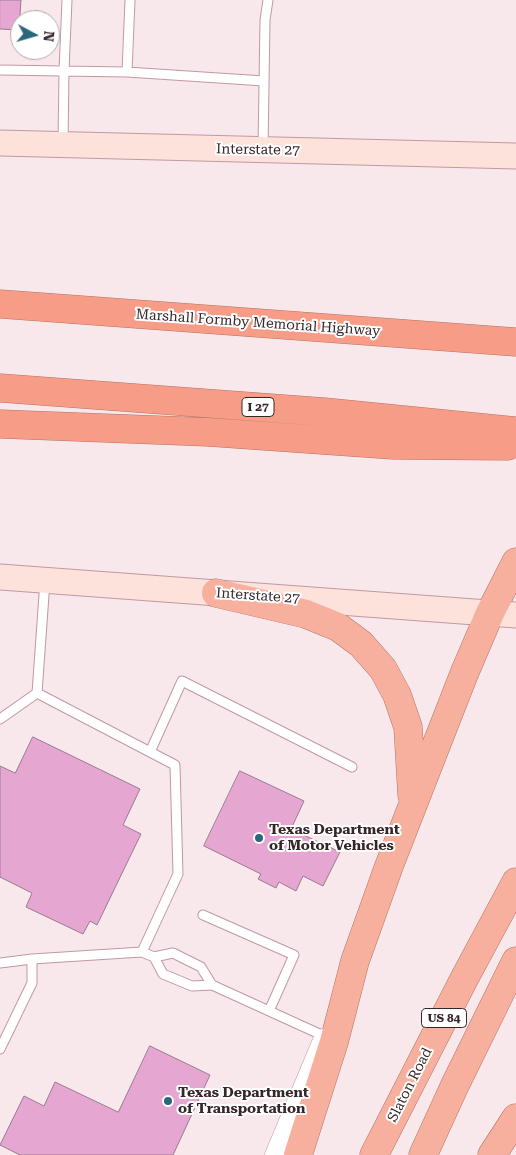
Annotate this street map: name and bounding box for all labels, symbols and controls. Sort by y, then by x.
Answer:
north arrow [10,10,60,60]
text: N [40,30,57,43]
street label: Interstate 27 [216,141,300,159]
street label: Marshall Formby Memorial Highway [135,306,381,340]
road number: I 27 [242,398,274,417]
street label: Interstate 27 [215,585,301,607]
place label: Texas Department of Motor Vehicles [269,822,400,854]
marker: Texas Department of Motor Vehicles [253,832,265,844]
road number: US 84 [422,1008,466,1028]
street label: Slaton Road [384,1045,436,1125]
place label: Texas Department of Transportation [178,1085,309,1118]
marker: Texas Department of Transportation [162,1095,174,1107]

